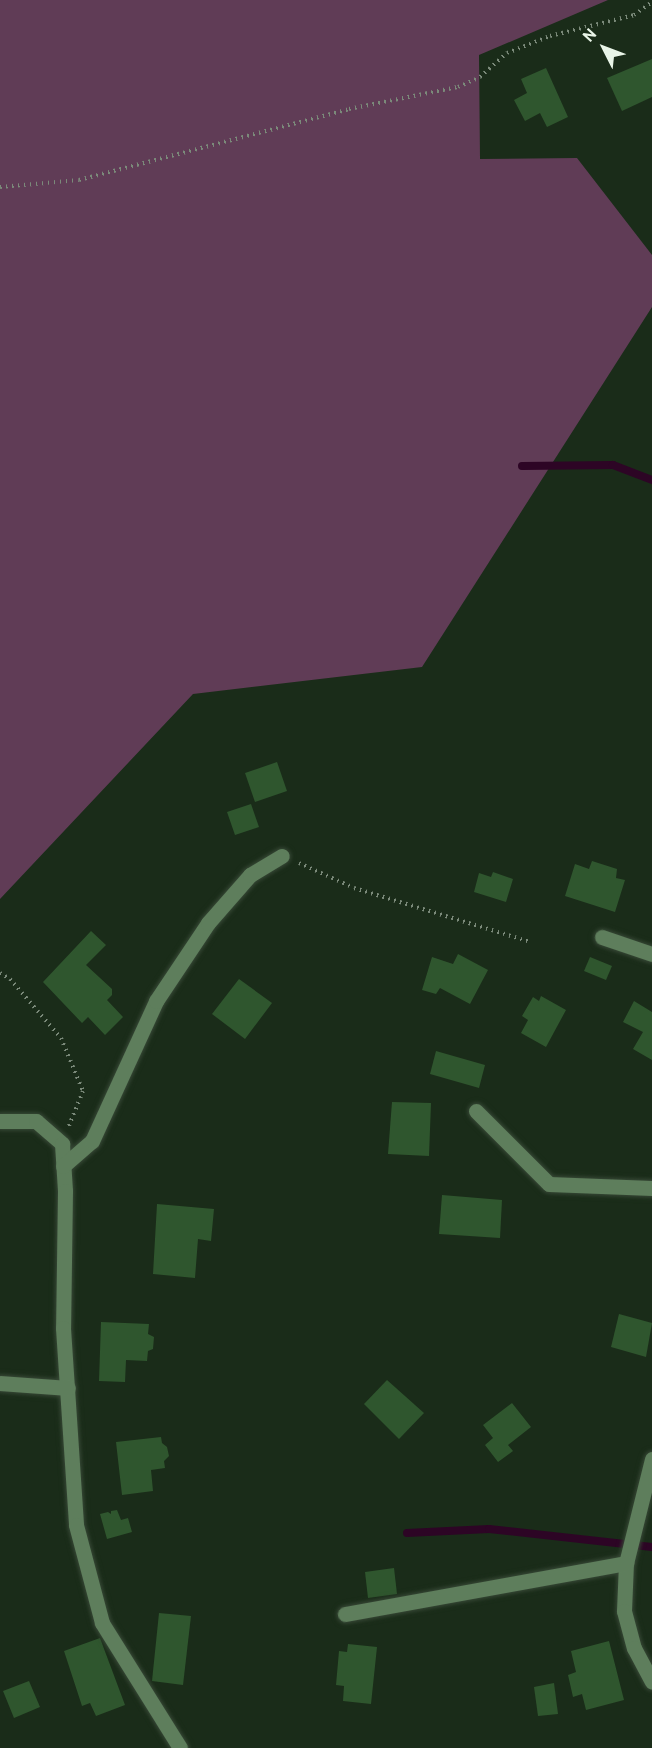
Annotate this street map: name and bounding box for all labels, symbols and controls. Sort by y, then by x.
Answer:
north arrow [574,18,634,78]
text: N [579,25,602,47]

